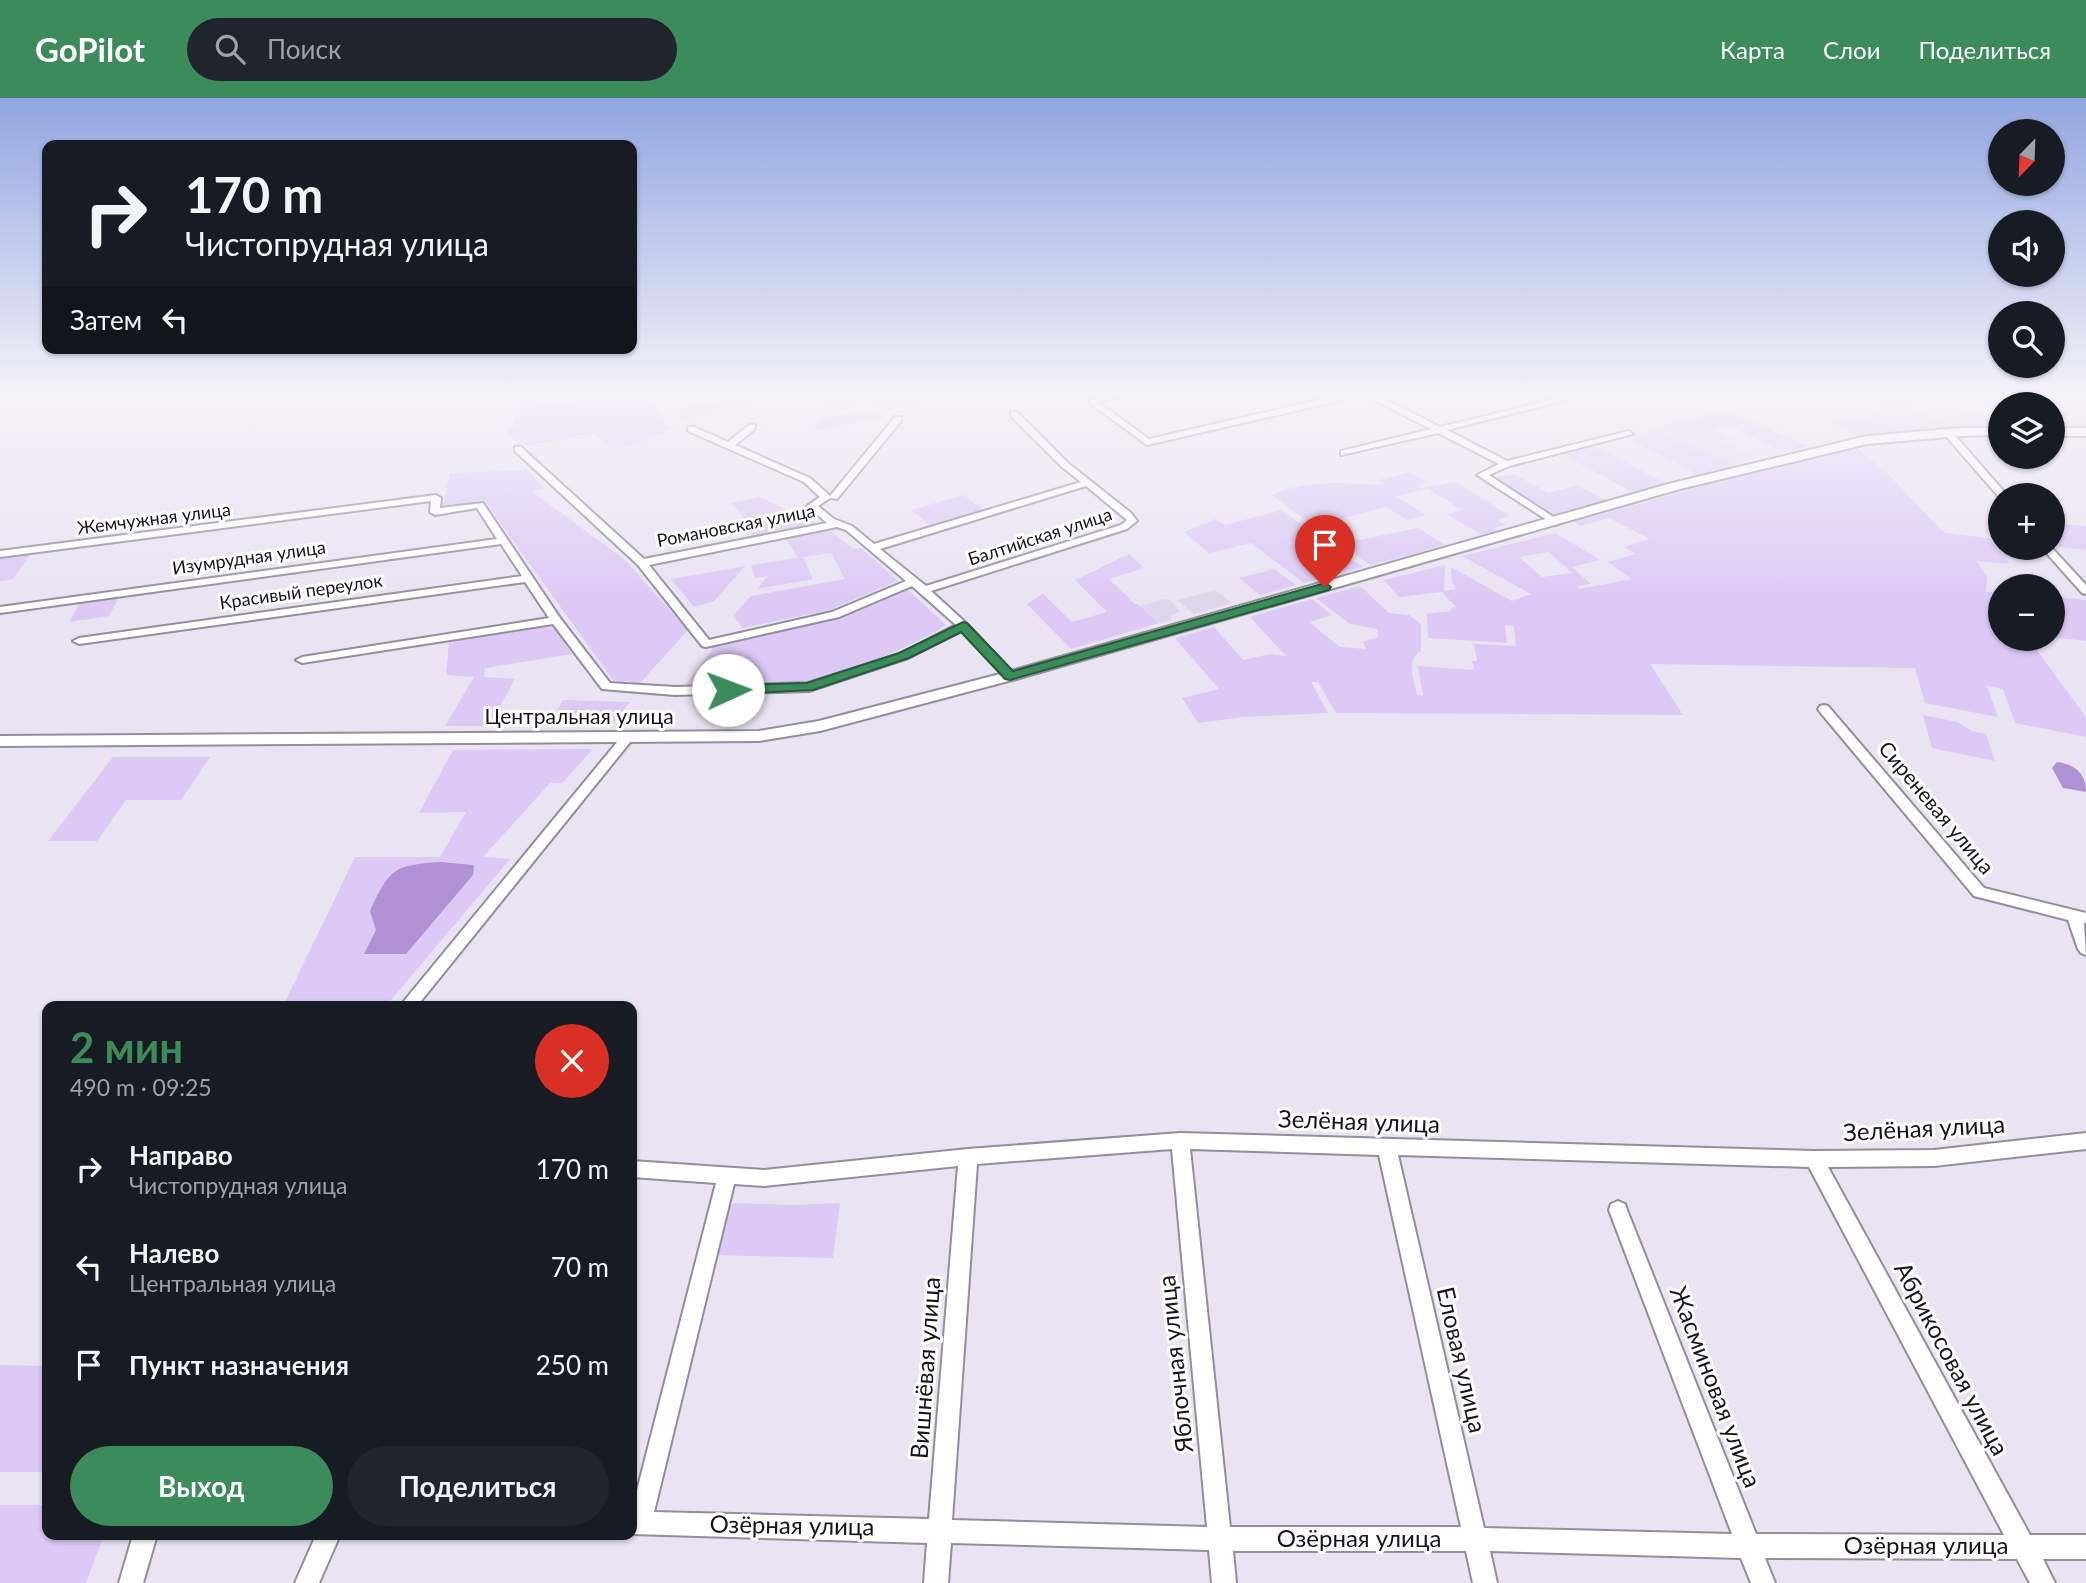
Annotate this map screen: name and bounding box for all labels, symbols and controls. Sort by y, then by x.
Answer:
search box [187,18,677,81]
text: GoPilot [35,29,145,69]
icon: search [211,30,249,68]
text: Поиск [267,33,341,65]
text: Карта [1720,35,1785,64]
text: Слои [1823,35,1880,64]
text: Поделиться [1918,35,2051,64]
north arrow [1988,119,2065,196]
map controls [1988,119,2065,651]
text: 170 m [185,165,323,223]
icon: right [70,168,161,259]
button: sound [1988,210,2065,287]
text: Чистопрудная улица [185,224,489,263]
icon: left [156,301,194,339]
button: search [1988,301,2065,378]
text: Затем [70,304,142,336]
button: layers [1988,392,2065,469]
button: + [1988,483,2065,560]
street label: Жемчужная улица [76,498,232,538]
street label: Романовская улица [655,499,817,551]
street label: Балтийская улица [965,502,1114,570]
pin [1295,515,1355,587]
icon: arrive [1306,526,1344,564]
street label: Изумрудная улица [171,535,327,579]
street label: Красивый переулок [218,569,384,613]
button: − [1988,574,2065,651]
position arrow [691,653,765,727]
street label: Центральная улица [484,703,674,728]
street label: Сиреневая улица [1874,736,2000,879]
text: 2 мин [70,1022,183,1072]
button: close [535,1024,609,1098]
text: 490 m · 09:25 [70,1073,212,1101]
street label: Зелёная улица [1278,1103,1441,1138]
street label: Зелёная улица [1842,1109,2006,1146]
text: Направо [129,1139,233,1171]
icon: right [70,1150,108,1188]
text: 170 m [536,1153,609,1185]
text: Чистопрудная улица [129,1171,347,1199]
text: Налево [129,1237,219,1269]
icon: left [70,1248,108,1286]
text: 70 m [551,1251,609,1283]
street label: Абрикосовая улица [1889,1257,2016,1460]
text: Центральная улица [129,1269,336,1297]
street label: Яблочная улица [1151,1274,1198,1455]
street label: Вишнёвая улица [904,1276,945,1460]
street label: Жасминовая улица [1665,1282,1768,1491]
street label: Еловая улица [1432,1284,1493,1435]
icon: arrive [70,1346,108,1384]
text: Пункт назначения [129,1349,349,1381]
text: 250 m [536,1349,609,1381]
button: Выход [70,1446,333,1526]
button: Поделиться [347,1446,609,1526]
street label: Озёрная улица [709,1509,875,1540]
street label: Озёрная улица [1277,1523,1441,1552]
street label: Озёрная улица [1844,1530,2008,1559]

